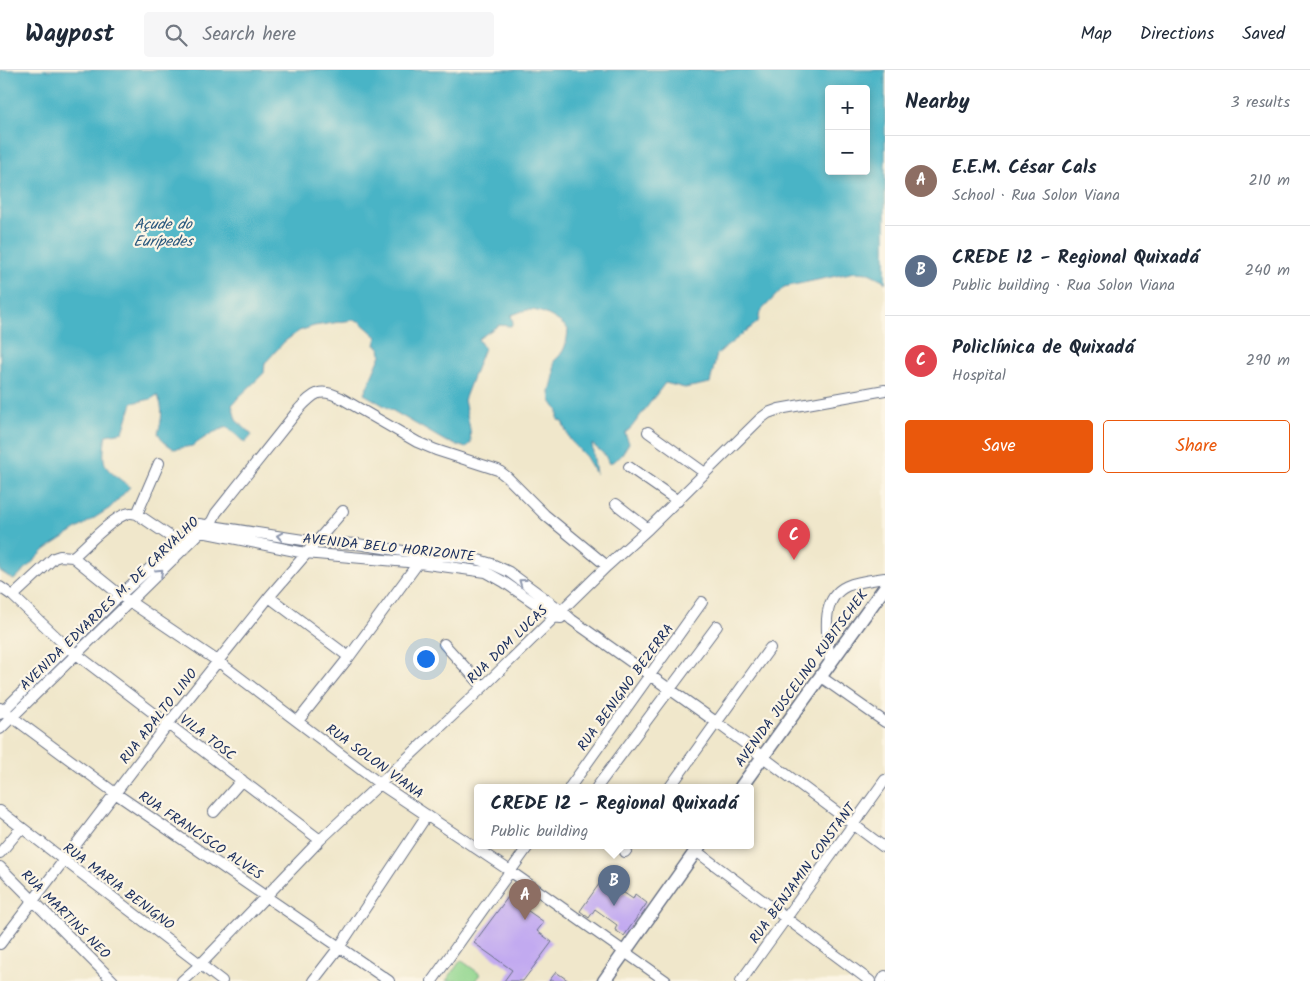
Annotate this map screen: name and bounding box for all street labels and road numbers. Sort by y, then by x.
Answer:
street label: AVENIDA EDVARDES M. DE CARVALHO [15,511,205,696]
street label: AVENIDA BELO HORIZONTE [302,528,477,568]
street label: AVENIDA JUSCELINO KUBITSCHEK [730,585,874,772]
street label: RUA DOM LUCAS [462,600,554,689]
street label: RUA BENIGNO BEZERRA [572,619,680,756]
street label: RUA ADALTO LINO [114,664,203,769]
street label: VILA TOSC [175,709,240,766]
street label: RUA SOLON VIANA [321,719,428,805]
street label: RUA FRANCISCO ALVES [134,786,268,886]
street label: RUA BENJAMIN CONSTANT [744,797,862,949]
street label: RUA MARIA BENIGNO [58,838,179,936]
street label: RUA MARTINS NEO [15,865,115,965]

